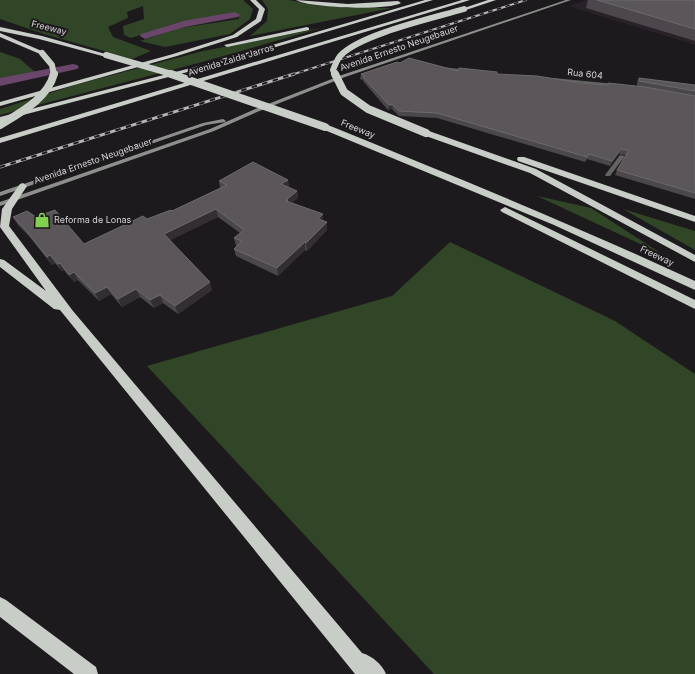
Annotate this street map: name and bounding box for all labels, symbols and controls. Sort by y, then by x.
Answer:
street label: Freeway [30,18,68,37]
street label: Avenida Ernesto Neugebauer [338,22,460,73]
street label: Avenida Zaida Jarros [186,41,275,78]
street label: Rua 604 [567,66,604,81]
street label: Freeway [339,117,377,140]
street label: Avenida Ernesto Neugebauer [32,135,154,186]
shop icon: Reforma de Lonas [33,211,51,229]
place label: Reforma de Lonas [54,214,132,225]
street label: Freeway [639,243,676,268]

